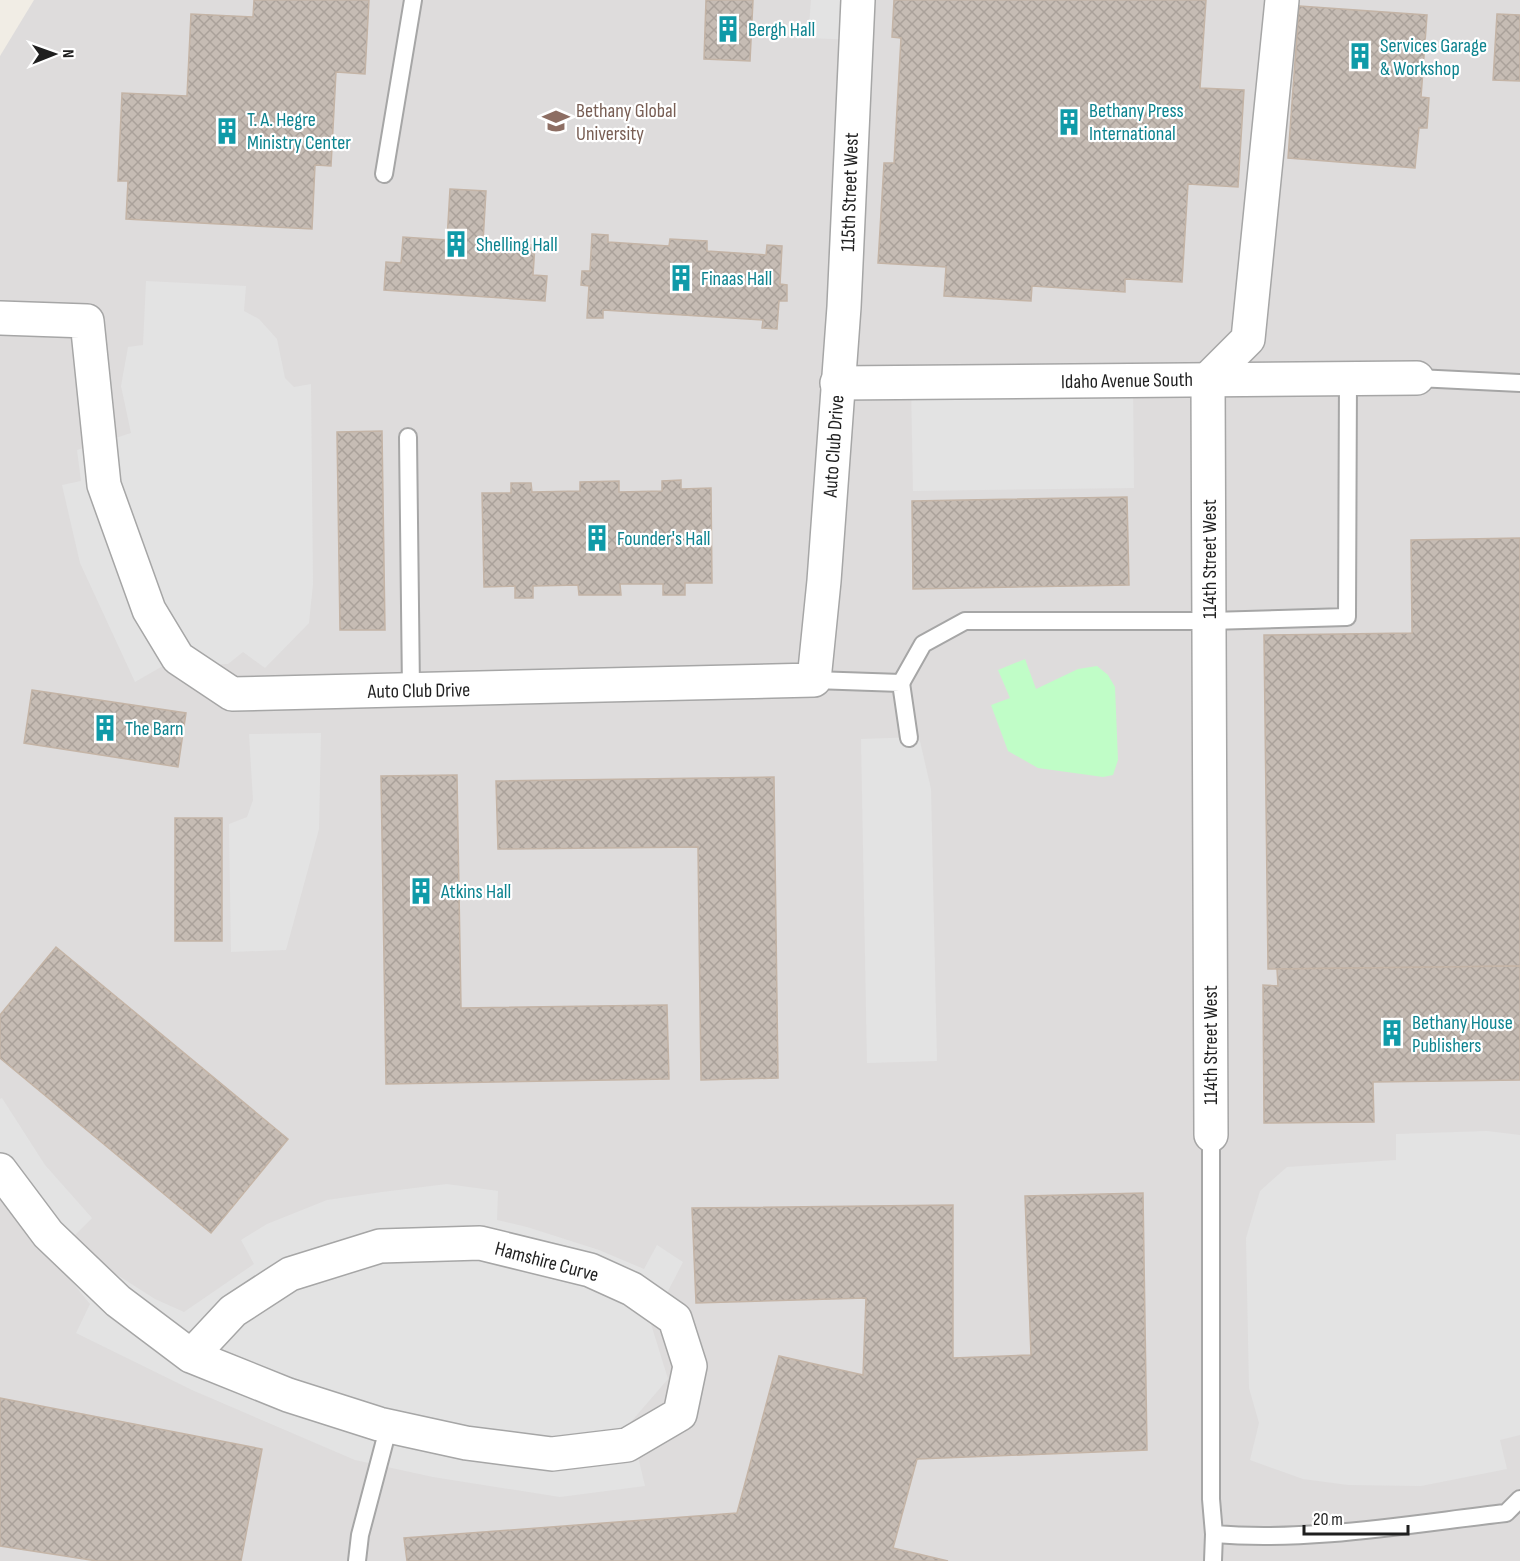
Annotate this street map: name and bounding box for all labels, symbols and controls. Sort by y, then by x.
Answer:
building icon: Bergh Hall [713,14,743,44]
place label: Bergh Hall [748,18,815,42]
north arrow [24,24,84,84]
place label: Services Garage & Workshop [1380,34,1487,81]
building icon: Services Garage & Workshop [1345,41,1375,71]
text: N [58,49,77,58]
place label: Bethany Global University [576,99,676,146]
place label: Bethany Press International [1089,99,1184,146]
school or university icon: Bethany Global University [541,106,571,136]
building icon: Bethany Press International [1054,107,1084,137]
place label: T. A. Hegre Ministry Center [247,108,351,155]
building icon: T. A. Hegre Ministry Center [212,116,242,146]
street label: 115th Street West [836,132,864,252]
building icon: Shelling Hall [441,229,471,259]
place label: Shelling Hall [476,233,558,257]
building icon: Finaas Hall [666,263,696,293]
place label: Finaas Hall [701,267,772,291]
street label: Idaho Avenue South [1061,368,1193,394]
street label: Auto Club Drive [818,394,850,499]
street label: 114th Street West [1198,499,1222,619]
building icon: Founder's Hall [582,523,612,553]
place label: Founder's Hall [617,527,711,551]
street label: Auto Club Drive [367,678,470,704]
building icon: The Barn [90,713,120,743]
place label: The Barn [125,717,184,741]
building icon: Atkins Hall [406,876,436,906]
place label: Atkins Hall [440,880,511,904]
street label: 114th Street West [1199,985,1223,1105]
place label: Bethany House Publishers [1412,1011,1513,1058]
building icon: Bethany House Publishers [1377,1018,1407,1048]
street label: Hamshire Curve [492,1237,601,1287]
scale bar [1304,1498,1408,1536]
text: 20 m [1313,1509,1343,1530]

